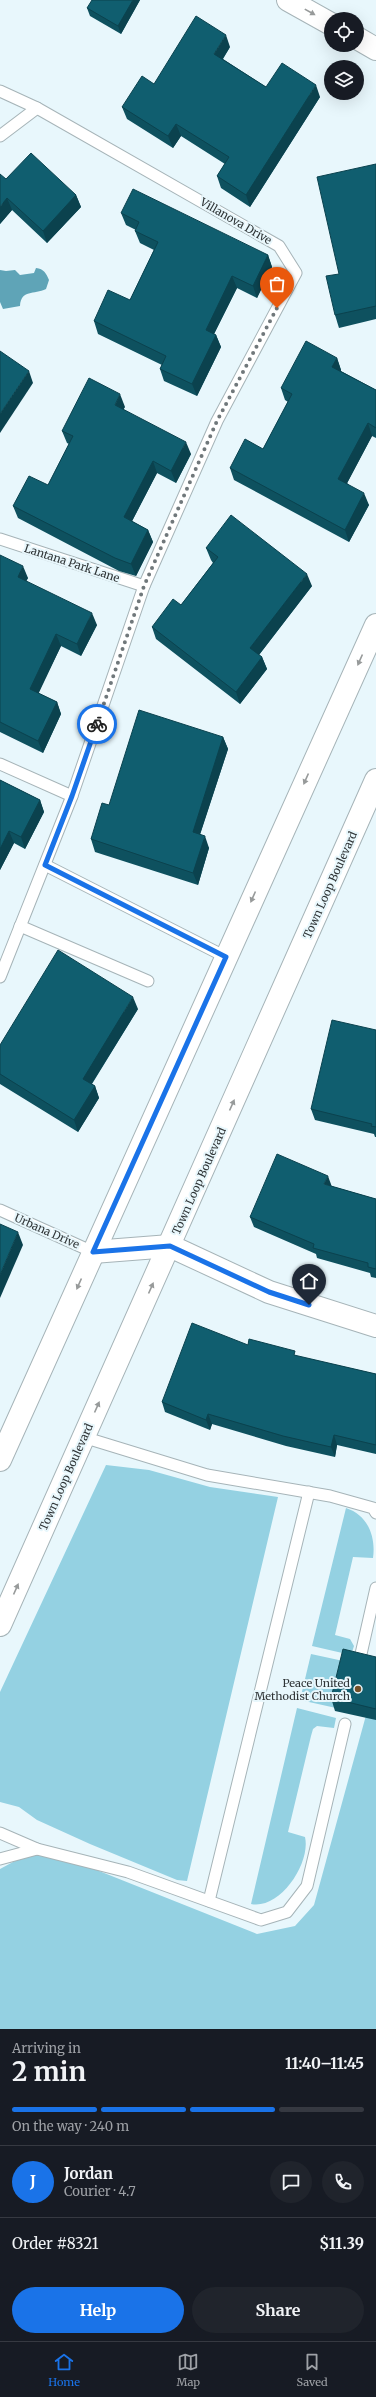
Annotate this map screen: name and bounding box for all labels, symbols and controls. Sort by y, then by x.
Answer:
one-way arrow [304,8,316,15]
map controls [324,12,364,100]
button: locate [324,12,364,52]
button: layers [324,60,364,100]
street label: Villanova Drive [197,194,275,247]
pin [260,267,294,308]
icon: bag [266,273,288,295]
street label: Lantana Park Lane [23,541,122,585]
one-way arrow [357,655,363,666]
courier [77,704,117,744]
icon: bike [86,713,108,735]
one-way arrow [303,773,309,785]
street label: Town Loop Boulevard [300,829,360,941]
one-way arrow [250,892,256,903]
one-way arrow [229,1100,235,1111]
street label: Town Loop Boulevard [169,1125,229,1237]
street label: Urbana Drive [12,1210,82,1252]
pin [292,1264,326,1305]
icon: home [298,1270,320,1292]
one-way arrow [76,1278,82,1289]
one-way arrow [148,1283,154,1294]
one-way arrow [94,1401,100,1412]
street label: Town Loop Boulevard [36,1421,96,1533]
one-way arrow [13,1584,19,1595]
place label: Peace United Methodist Church [254,1676,351,1703]
marker: Peace United Methodist Church [353,1684,363,1694]
text: Arriving in [12,2040,81,2057]
text: 11:40–11:45 [285,2054,364,2073]
text: 2 min [12,2055,86,2088]
text: On the way · 240 m [12,2118,129,2135]
button: chat [270,2161,312,2203]
button: phone [322,2161,364,2203]
text: Jordan [64,2164,113,2183]
text: J [30,2172,36,2191]
text: Courier · 4.7 [64,2183,136,2200]
text: Order #8321 [12,2234,98,2253]
text: $11.39 [319,2234,364,2253]
button: Help [12,2287,184,2333]
button: Share [192,2287,364,2333]
tab: Home [48,2351,80,2389]
tab: Map [177,2351,200,2389]
tab: Saved [297,2351,328,2389]

